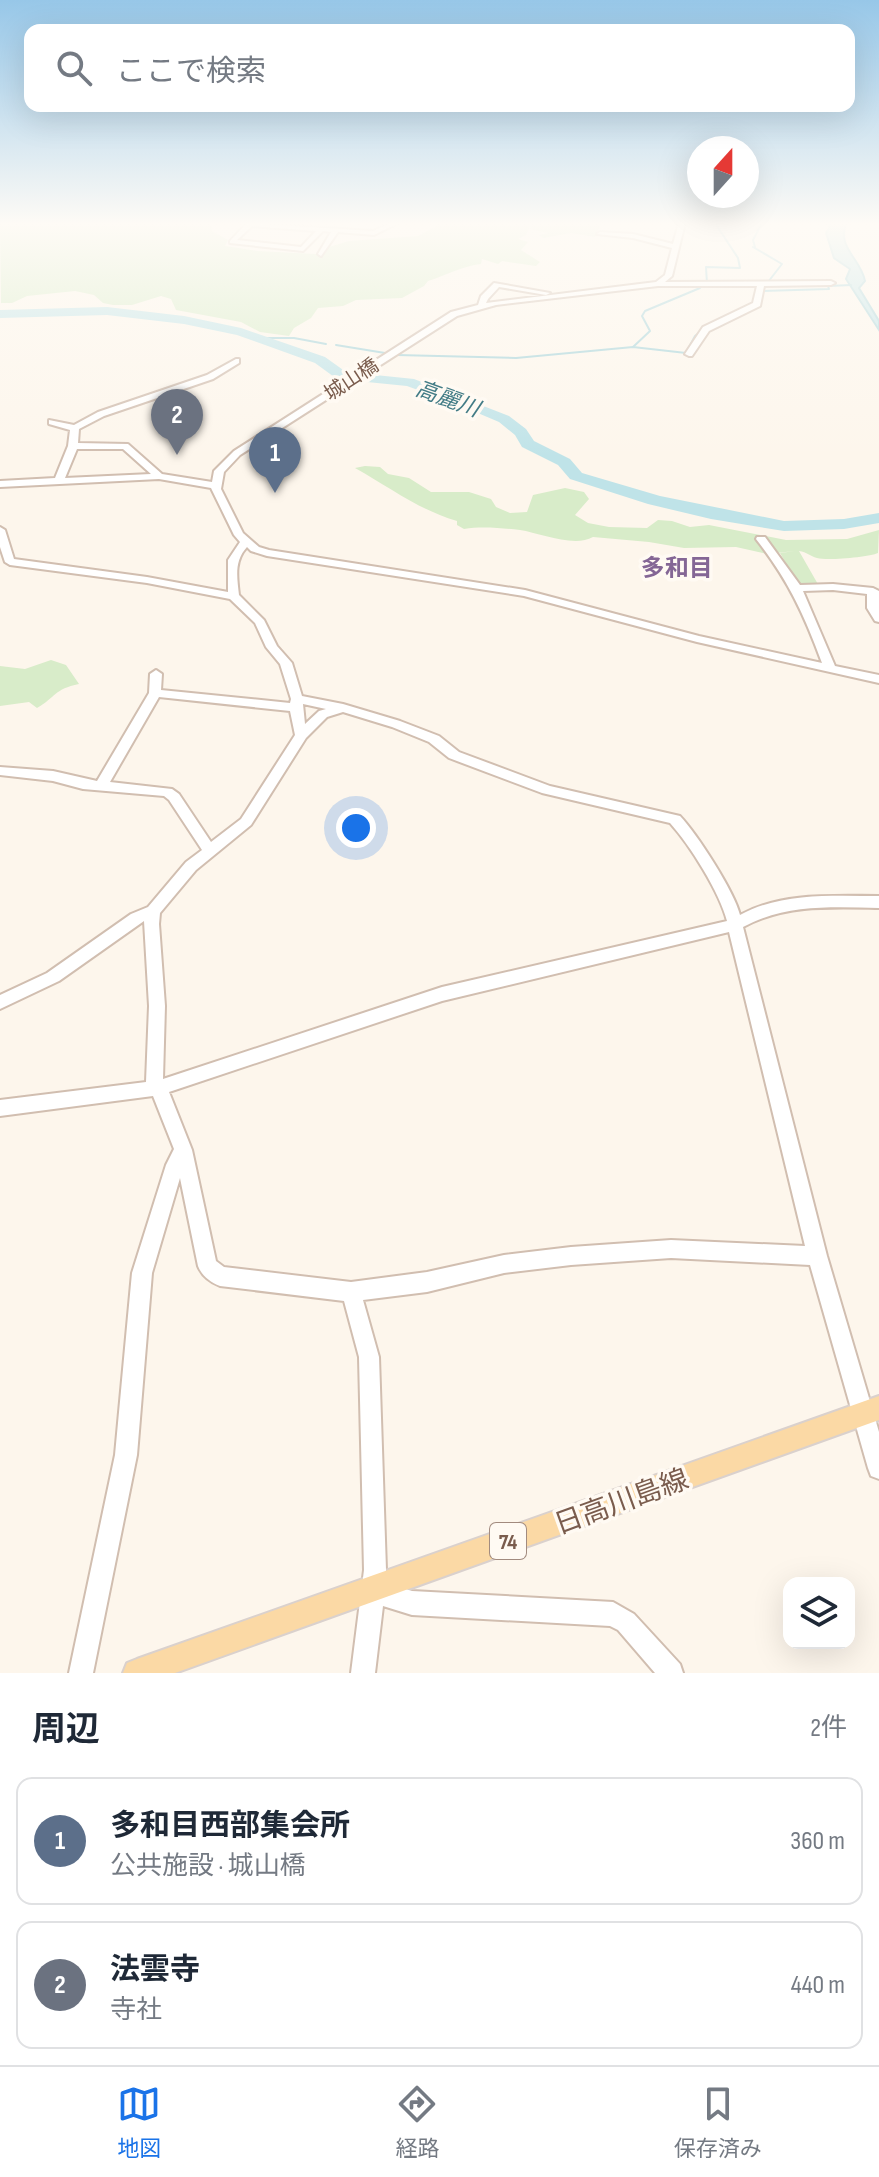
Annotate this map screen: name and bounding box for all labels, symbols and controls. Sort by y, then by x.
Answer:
search box [24,24,855,112]
icon: search [52,46,96,90]
text: ここで検索 [116,54,266,90]
north arrow [687,136,759,208]
street label: 城山橋 [320,353,383,406]
water label: 高麗川 [412,375,485,424]
pin: 2 [151,389,203,455]
pin: 1 [249,427,301,493]
district label: 多和目 [641,554,713,583]
your location [336,808,376,848]
street label: 日高川島線 [550,1463,693,1542]
road number: 74 [490,1523,526,1559]
map controls [783,1577,855,1649]
button: layers [783,1577,855,1649]
text: 周辺 [32,1709,100,1750]
text: 2件 [810,1713,847,1744]
text: 多和目西部集会所 [110,1808,350,1844]
text: 1 [55,1826,65,1857]
text: 360 m [790,1826,845,1857]
text: 公共施設 · 城山橋 [110,1851,305,1882]
text: 法雲寺 [110,1952,200,1988]
text: 2 [54,1970,66,2001]
text: 440 m [791,1970,845,2001]
text: 寺社 [110,1995,162,2026]
tab: 地図 [117,2082,161,2163]
tab: 経路 [395,2082,440,2163]
tab: 保存済み [674,2082,762,2163]

